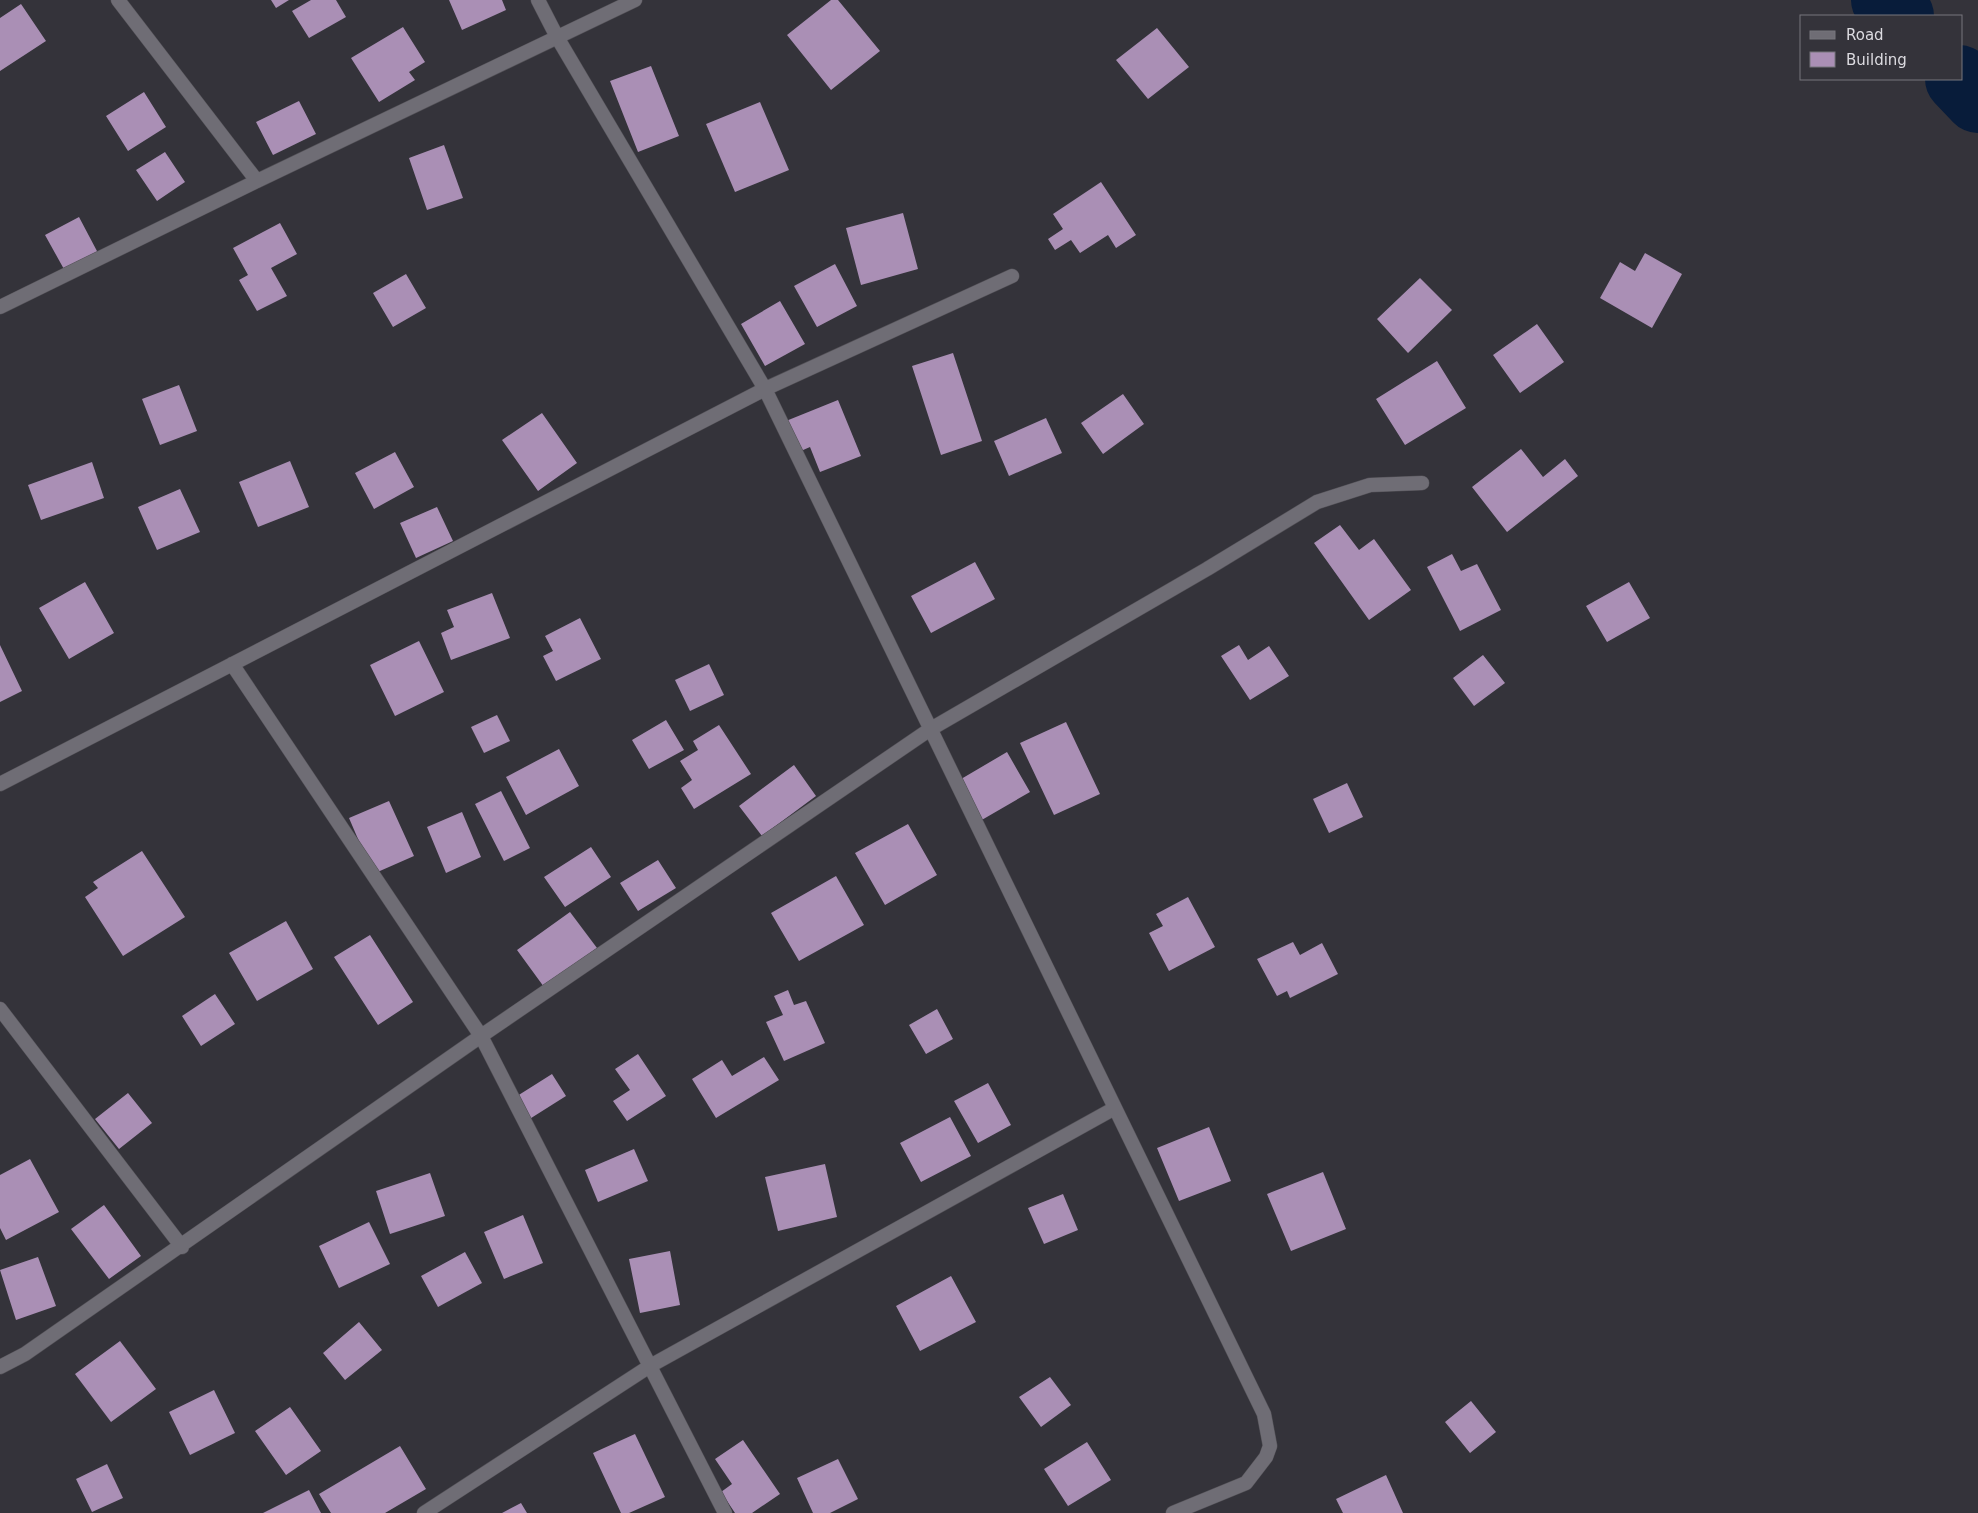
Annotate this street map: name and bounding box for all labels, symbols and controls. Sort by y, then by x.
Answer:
legend [1800,15,1963,80]
text: Road [1846,26,1884,44]
text: Building [1846,51,1907,69]

